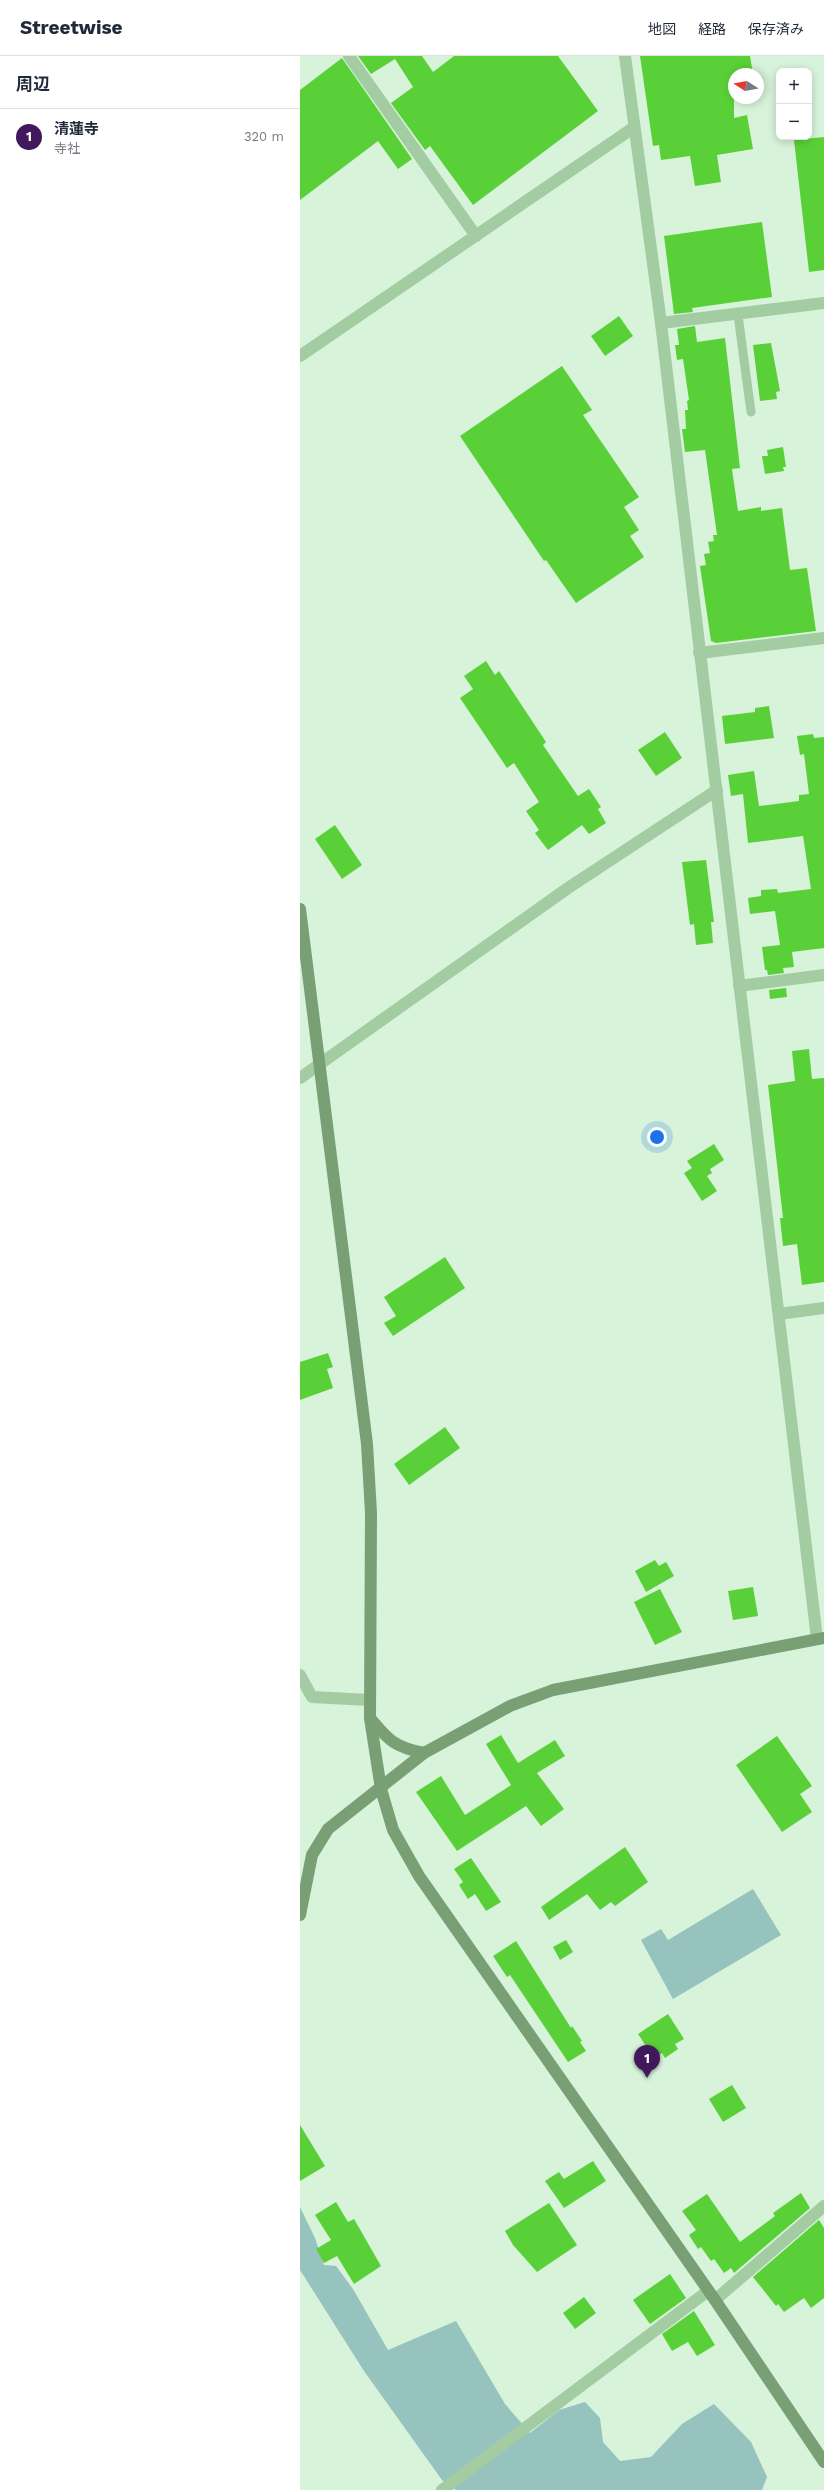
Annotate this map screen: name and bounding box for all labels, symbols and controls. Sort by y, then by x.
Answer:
text: Streetwise [20,16,123,39]
text: 地図 [648,21,676,37]
text: 経路 [698,21,726,37]
text: 保存済み [748,21,804,37]
north arrow [728,68,764,104]
map controls [776,68,812,140]
button: + [776,68,812,104]
text: 周辺 [16,74,50,94]
button: − [776,104,812,140]
text: 清蓮寺 [54,120,99,138]
text: 1 [26,129,32,144]
text: 320 m [244,129,284,144]
text: 寺社 [54,141,80,156]
your location [647,1127,667,1147]
pin: 1 [634,2045,660,2078]

